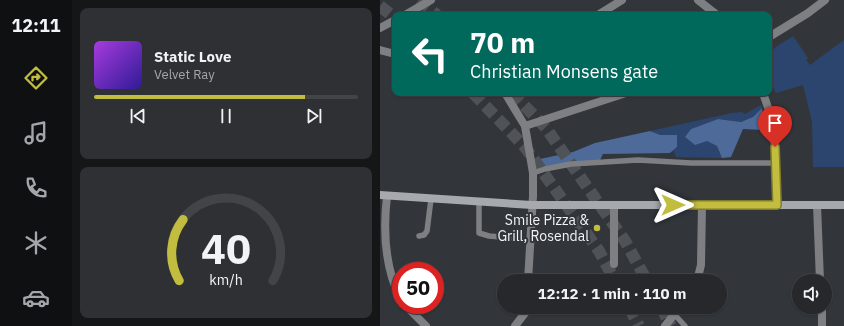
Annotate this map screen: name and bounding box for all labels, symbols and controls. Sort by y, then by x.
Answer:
text: 12:11 [11,14,61,37]
text: 70 m [470,24,535,61]
icon: left [404,28,456,80]
text: Static Love [154,47,231,66]
text: Christian Monsens gate [470,60,658,83]
icon: directions [22,64,50,92]
text: Velvet Ray [154,66,215,83]
icon: previous [127,105,149,127]
icon: pause [215,105,237,127]
icon: next [303,105,325,127]
pin [758,106,792,147]
icon: arrive [764,112,786,134]
icon: music [22,119,50,147]
icon: phone [22,174,50,202]
position arrow [652,184,694,226]
place label: Smile Pizza & Grill, Rosendal [497,211,589,245]
text: 40 [201,220,251,274]
marker: Smile Pizza & Grill, Rosendal [592,223,602,233]
icon: climate [22,229,50,257]
speed limit sign: 50 [392,262,444,314]
text: km/h [209,269,243,288]
map controls [792,274,832,314]
button: sound [792,274,832,314]
icon: car [22,284,50,312]
text: 12:12 · 1 min · 110 m [538,284,686,303]

